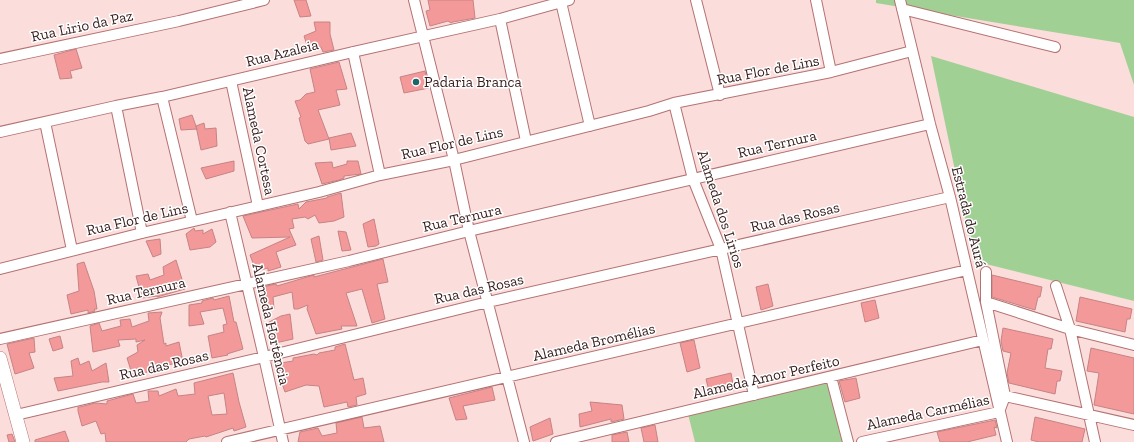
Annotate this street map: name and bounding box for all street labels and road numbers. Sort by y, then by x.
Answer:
street label: Rua Lirio da Paz [29,6,135,46]
street label: Rua Azaleia [244,35,320,71]
street label: Rua Flor de Lins [715,51,821,89]
street label: Alameda Cortesa [239,85,279,197]
street label: Rua Flor de Lins [399,123,505,163]
street label: Rua Ternura [736,126,818,162]
street label: Alameda dos Lirios [693,148,749,270]
street label: Estrada do Aurá [948,165,990,269]
street label: Rua das Rosas [749,198,841,236]
street label: Rua Flor de Lins [84,199,190,239]
street label: Rua Ternura [421,200,503,236]
street label: Alameda Hortência [248,261,294,387]
street label: Rua das Rosas [433,270,525,308]
street label: Rua Ternura [105,273,187,309]
street label: Alameda Bromélias [531,319,657,365]
street label: Rua das Rosas [118,346,210,384]
street label: Alameda Amor Perfeito [691,351,841,403]
street label: Alameda Carmélias [865,390,991,434]

